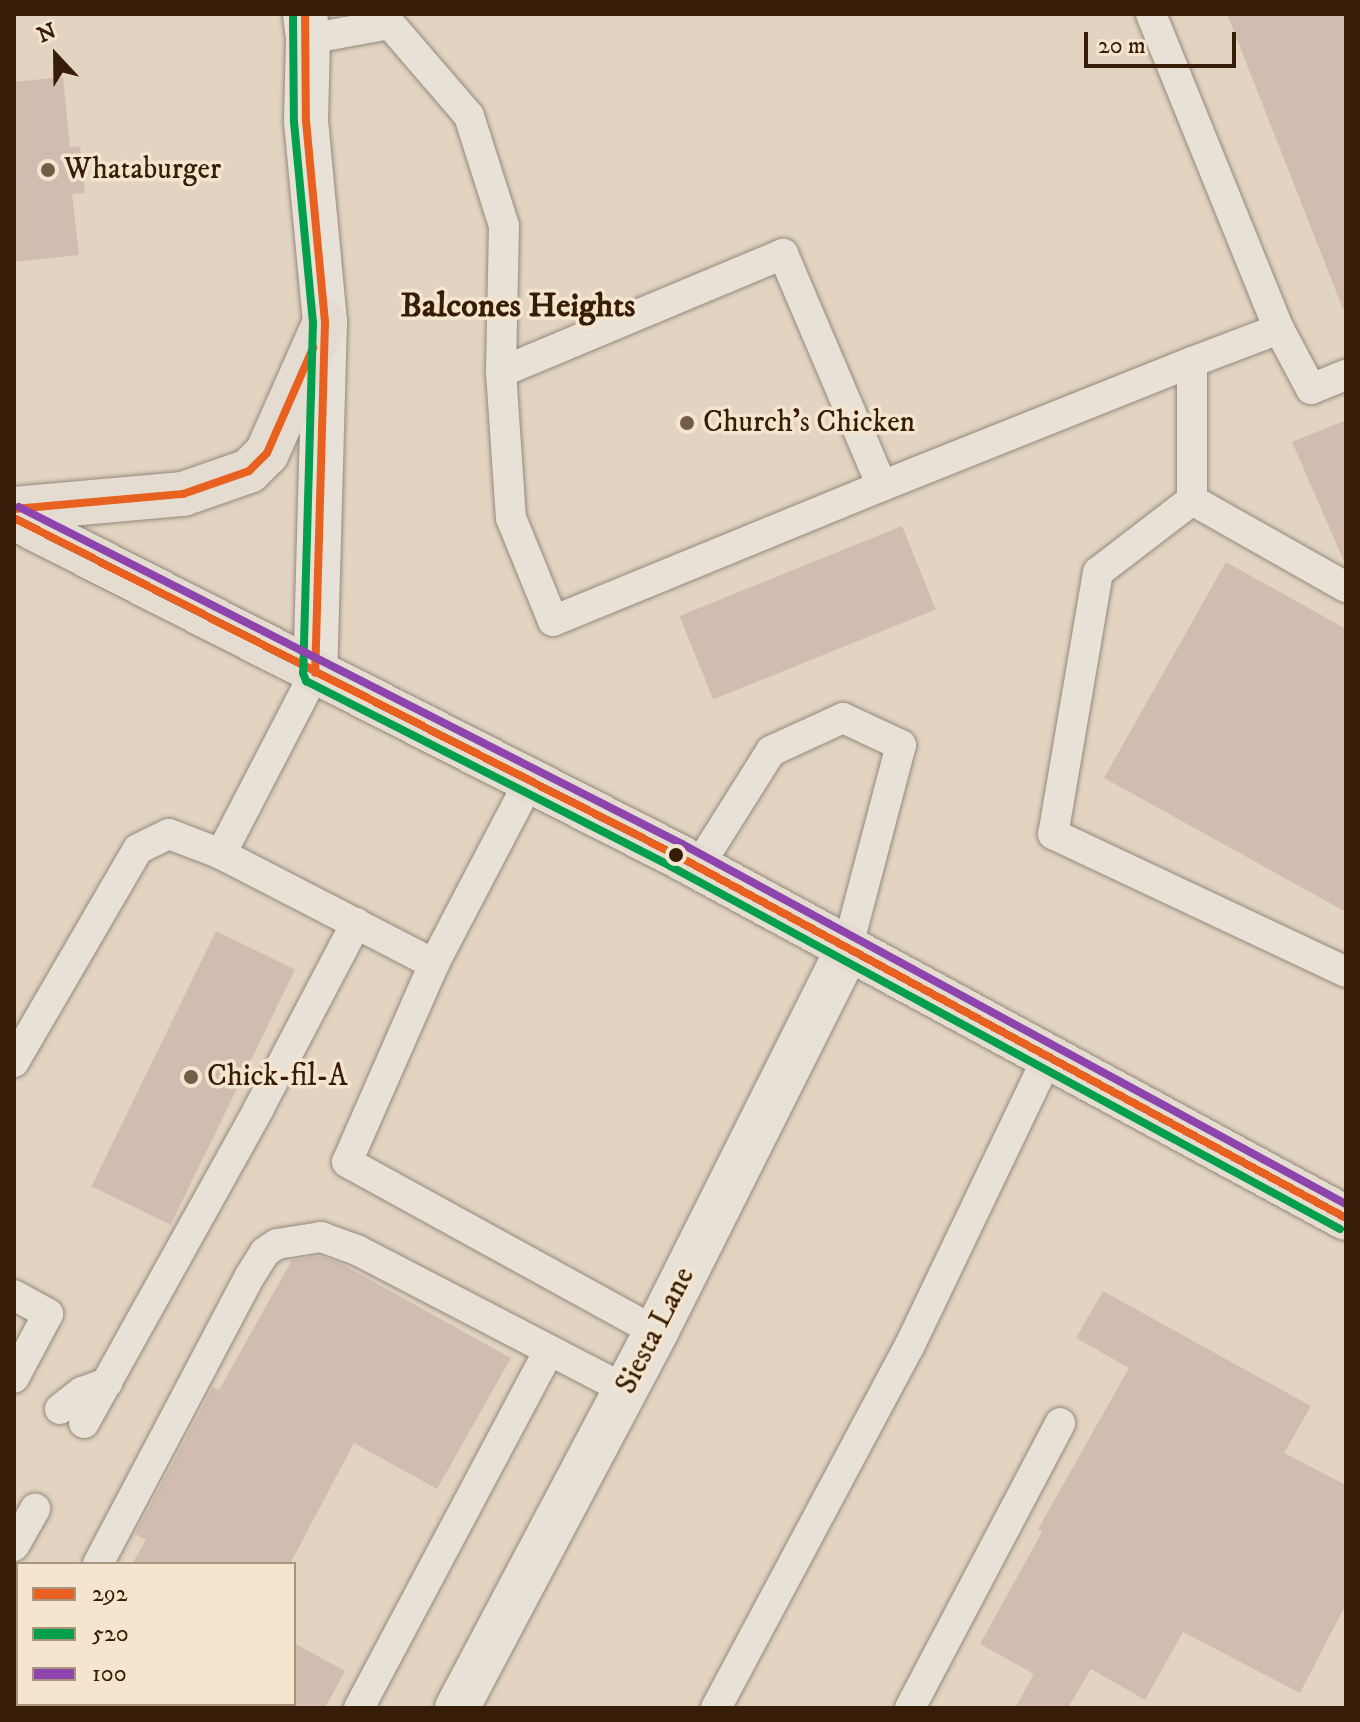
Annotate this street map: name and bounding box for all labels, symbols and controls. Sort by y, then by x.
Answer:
north arrow [16,16,96,96]
scale bar [1088,16,1240,66]
text: N [33,17,60,49]
text: 20 m [1098,31,1146,61]
place label: Whataburger [64,152,221,188]
marker: Whataburger [39,161,57,179]
district label: Balcones Heights [401,287,635,327]
place label: Church's Chicken [703,405,915,441]
marker: Church's Chicken [678,414,696,432]
unlabelled marker [668,847,684,863]
place label: Chick-fil-A [207,1059,348,1095]
marker: Chick-fil-A [182,1068,200,1086]
street label: Siesta Lane [609,1262,703,1400]
legend [16,1562,296,1706]
text: 292 [92,1579,128,1609]
text: 520 [92,1619,129,1649]
text: 100 [92,1659,127,1689]

